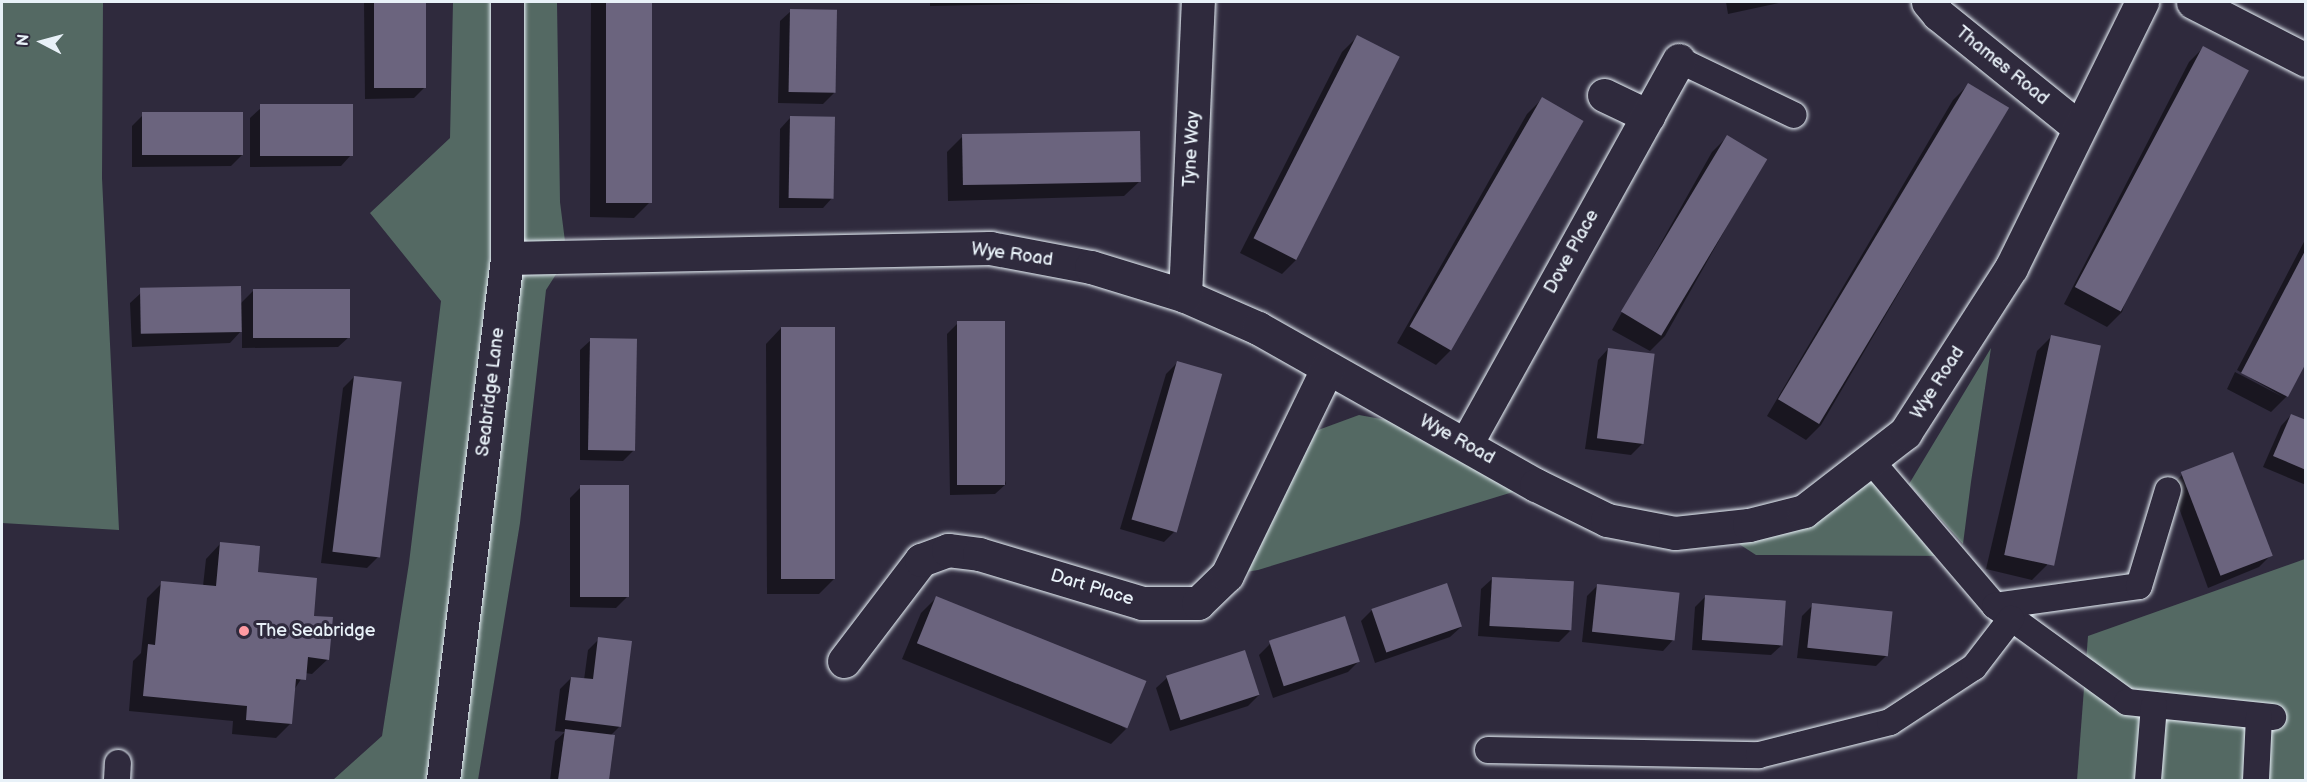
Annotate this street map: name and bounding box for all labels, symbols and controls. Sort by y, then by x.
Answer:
north arrow [12,12,72,72]
street label: Thames Road [1951,22,2053,110]
text: N [14,33,34,47]
street label: Tyne Way [1179,110,1205,188]
street label: Dove Place [1540,206,1604,298]
street label: Wye Road [970,239,1054,271]
street label: Seabridge Lane [472,326,510,458]
street label: Wye Road [1907,343,1969,423]
street label: Wye Road [1416,411,1498,469]
street label: Dart Place [1048,565,1136,611]
place label: The Seabridge [256,620,376,642]
marker: The Seabridge [237,624,251,638]

